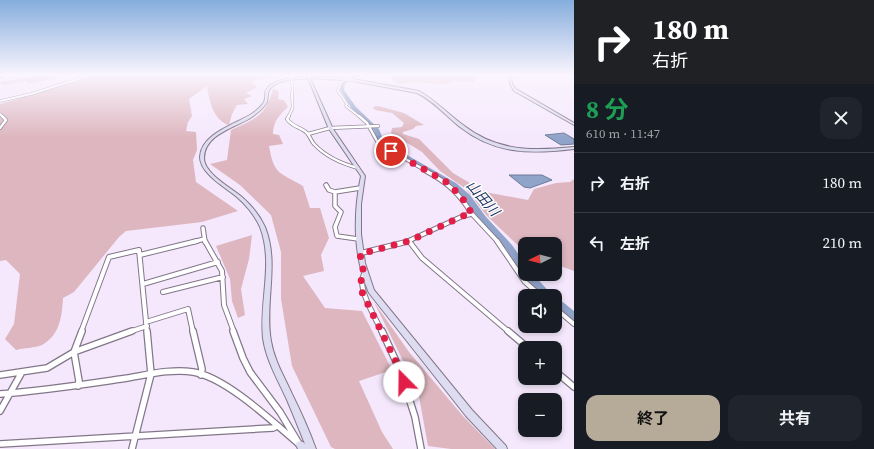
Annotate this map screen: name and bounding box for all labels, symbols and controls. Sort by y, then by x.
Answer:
text: 180 m [652,10,729,48]
icon: right [586,16,638,68]
text: 右折 [652,48,688,73]
text: 8 分 [586,93,628,126]
button: close [820,97,862,139]
text: 610 m · 11:47 [586,125,660,142]
pin [374,134,408,168]
icon: arrive [380,140,402,162]
icon: right [586,172,608,194]
text: 180 m [822,172,862,193]
text: 右折 [620,173,650,194]
water label: 山田川 [462,176,506,222]
icon: left [586,232,608,254]
text: 210 m [822,232,862,253]
text: 左折 [620,233,650,254]
north arrow [518,237,562,281]
map controls [518,237,562,437]
button: sound [518,289,562,333]
button: + [518,341,562,385]
position arrow [383,361,425,403]
button: − [518,393,562,437]
button: 終了 [586,395,720,441]
button: 共有 [728,395,862,441]

